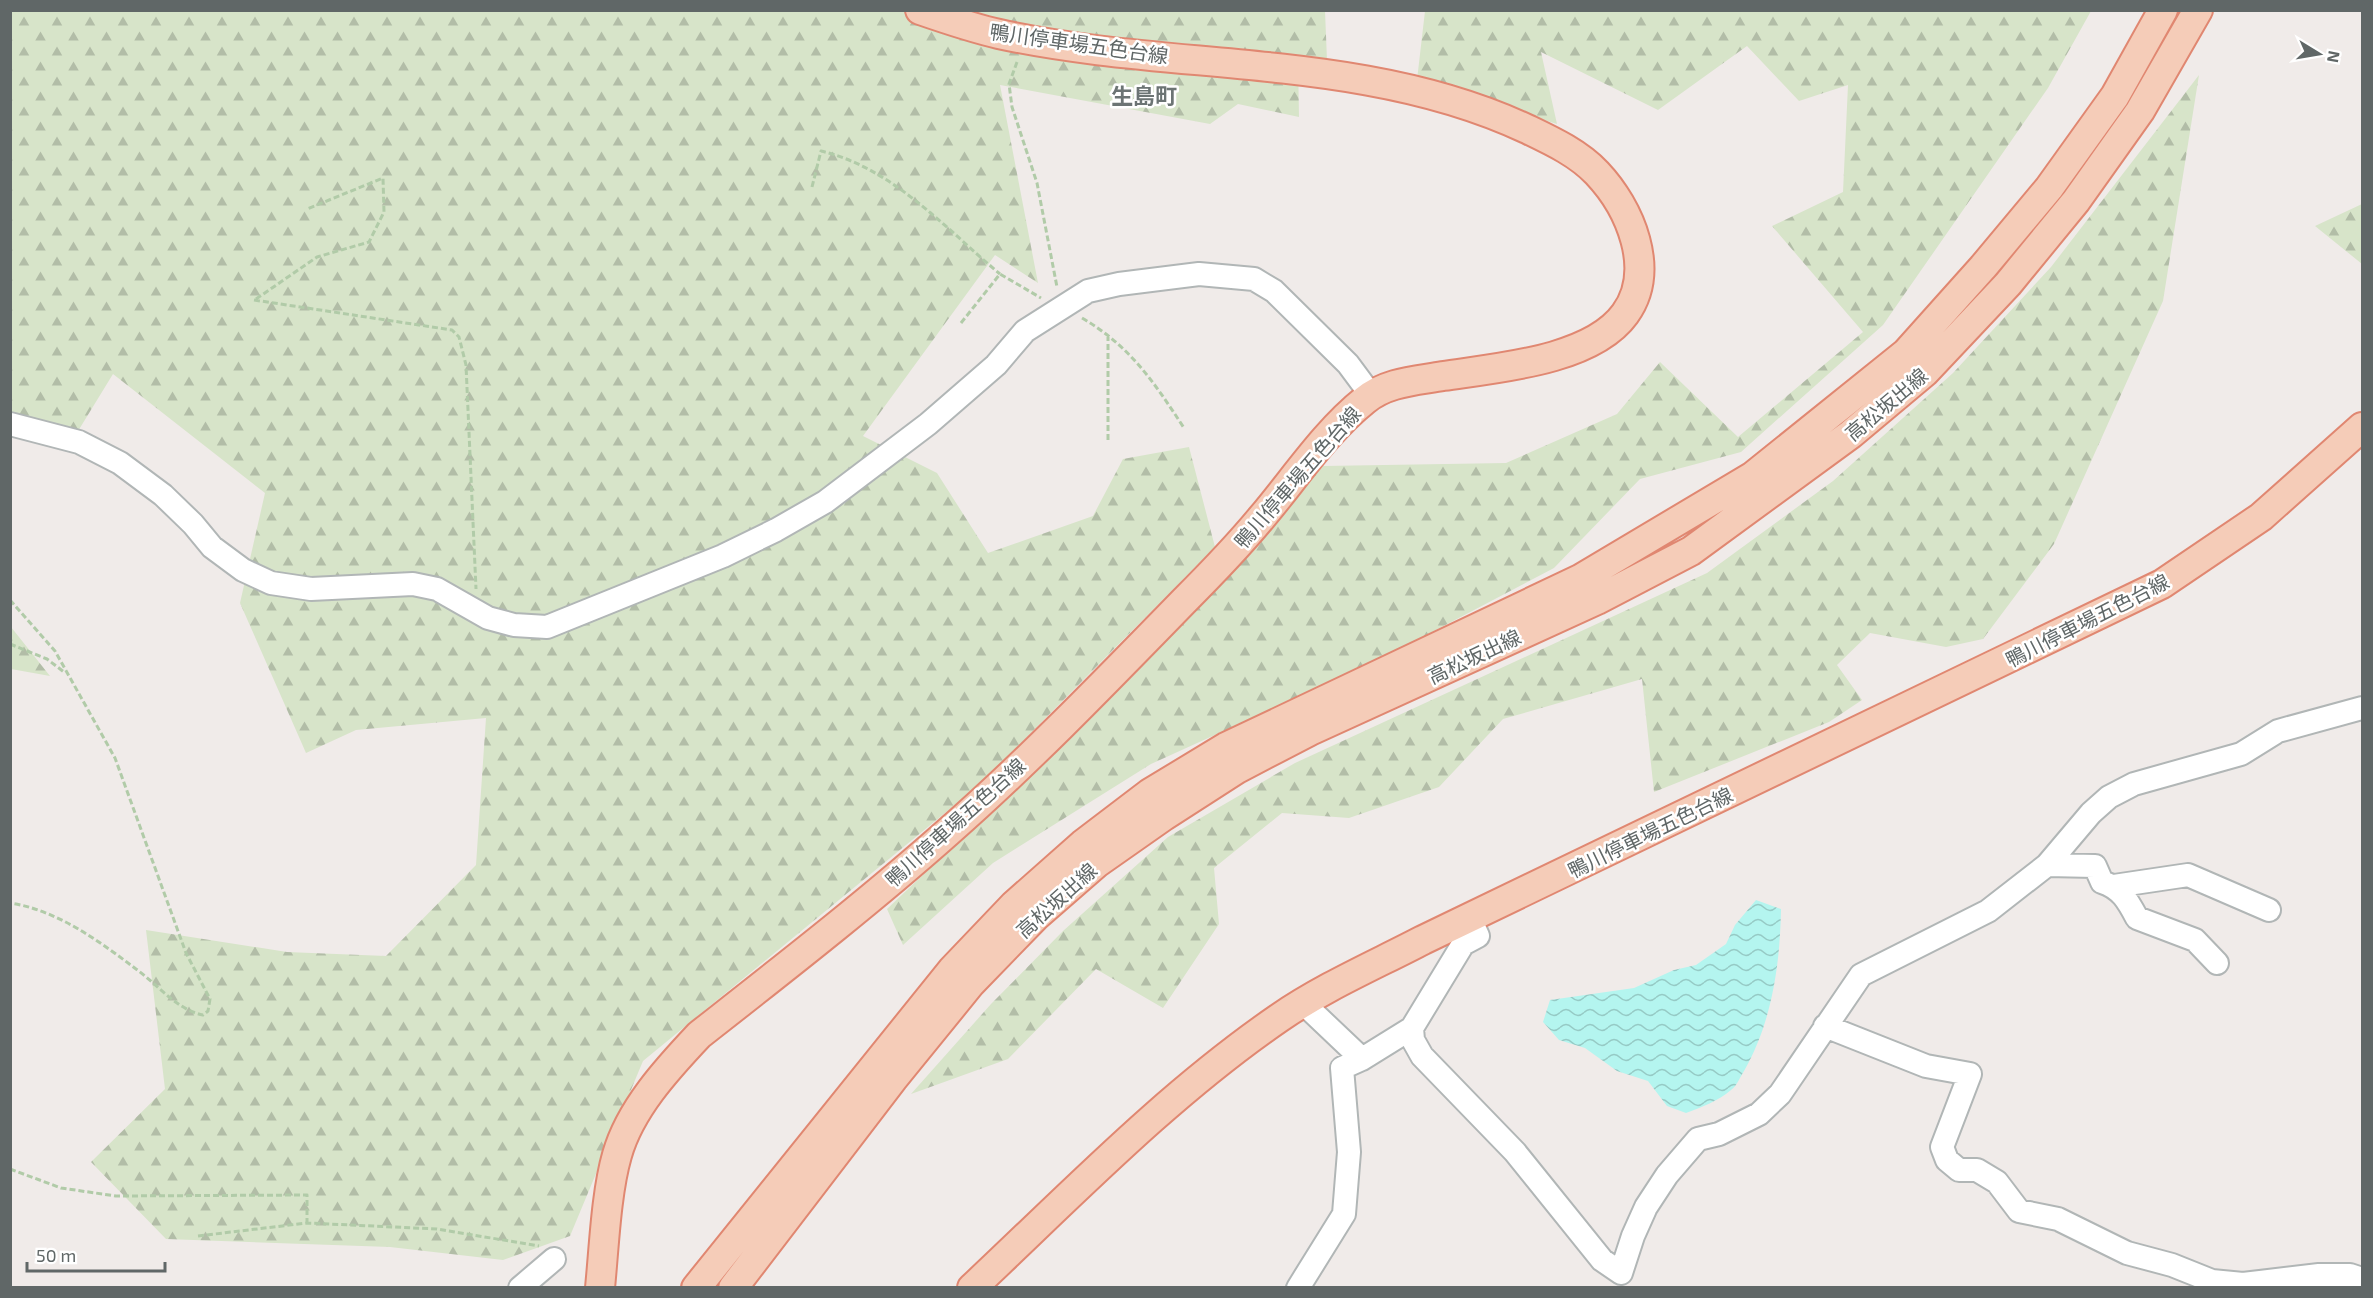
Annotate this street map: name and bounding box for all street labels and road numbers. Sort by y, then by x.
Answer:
street label: 鴨川停車場五色台線 [988,19,1170,67]
street label: 高松坂出線 [1840,363,1932,445]
street label: 鴨川停車場五色台線 [1229,401,1365,553]
street label: 鴨川停車場五色台線 [2001,568,2173,672]
street label: 高松坂出線 [1424,624,1524,688]
street label: 鴨川停車場五色台線 [880,753,1030,891]
street label: 鴨川停車場五色台線 [1564,782,1736,882]
street label: 高松坂出線 [1011,858,1101,942]

